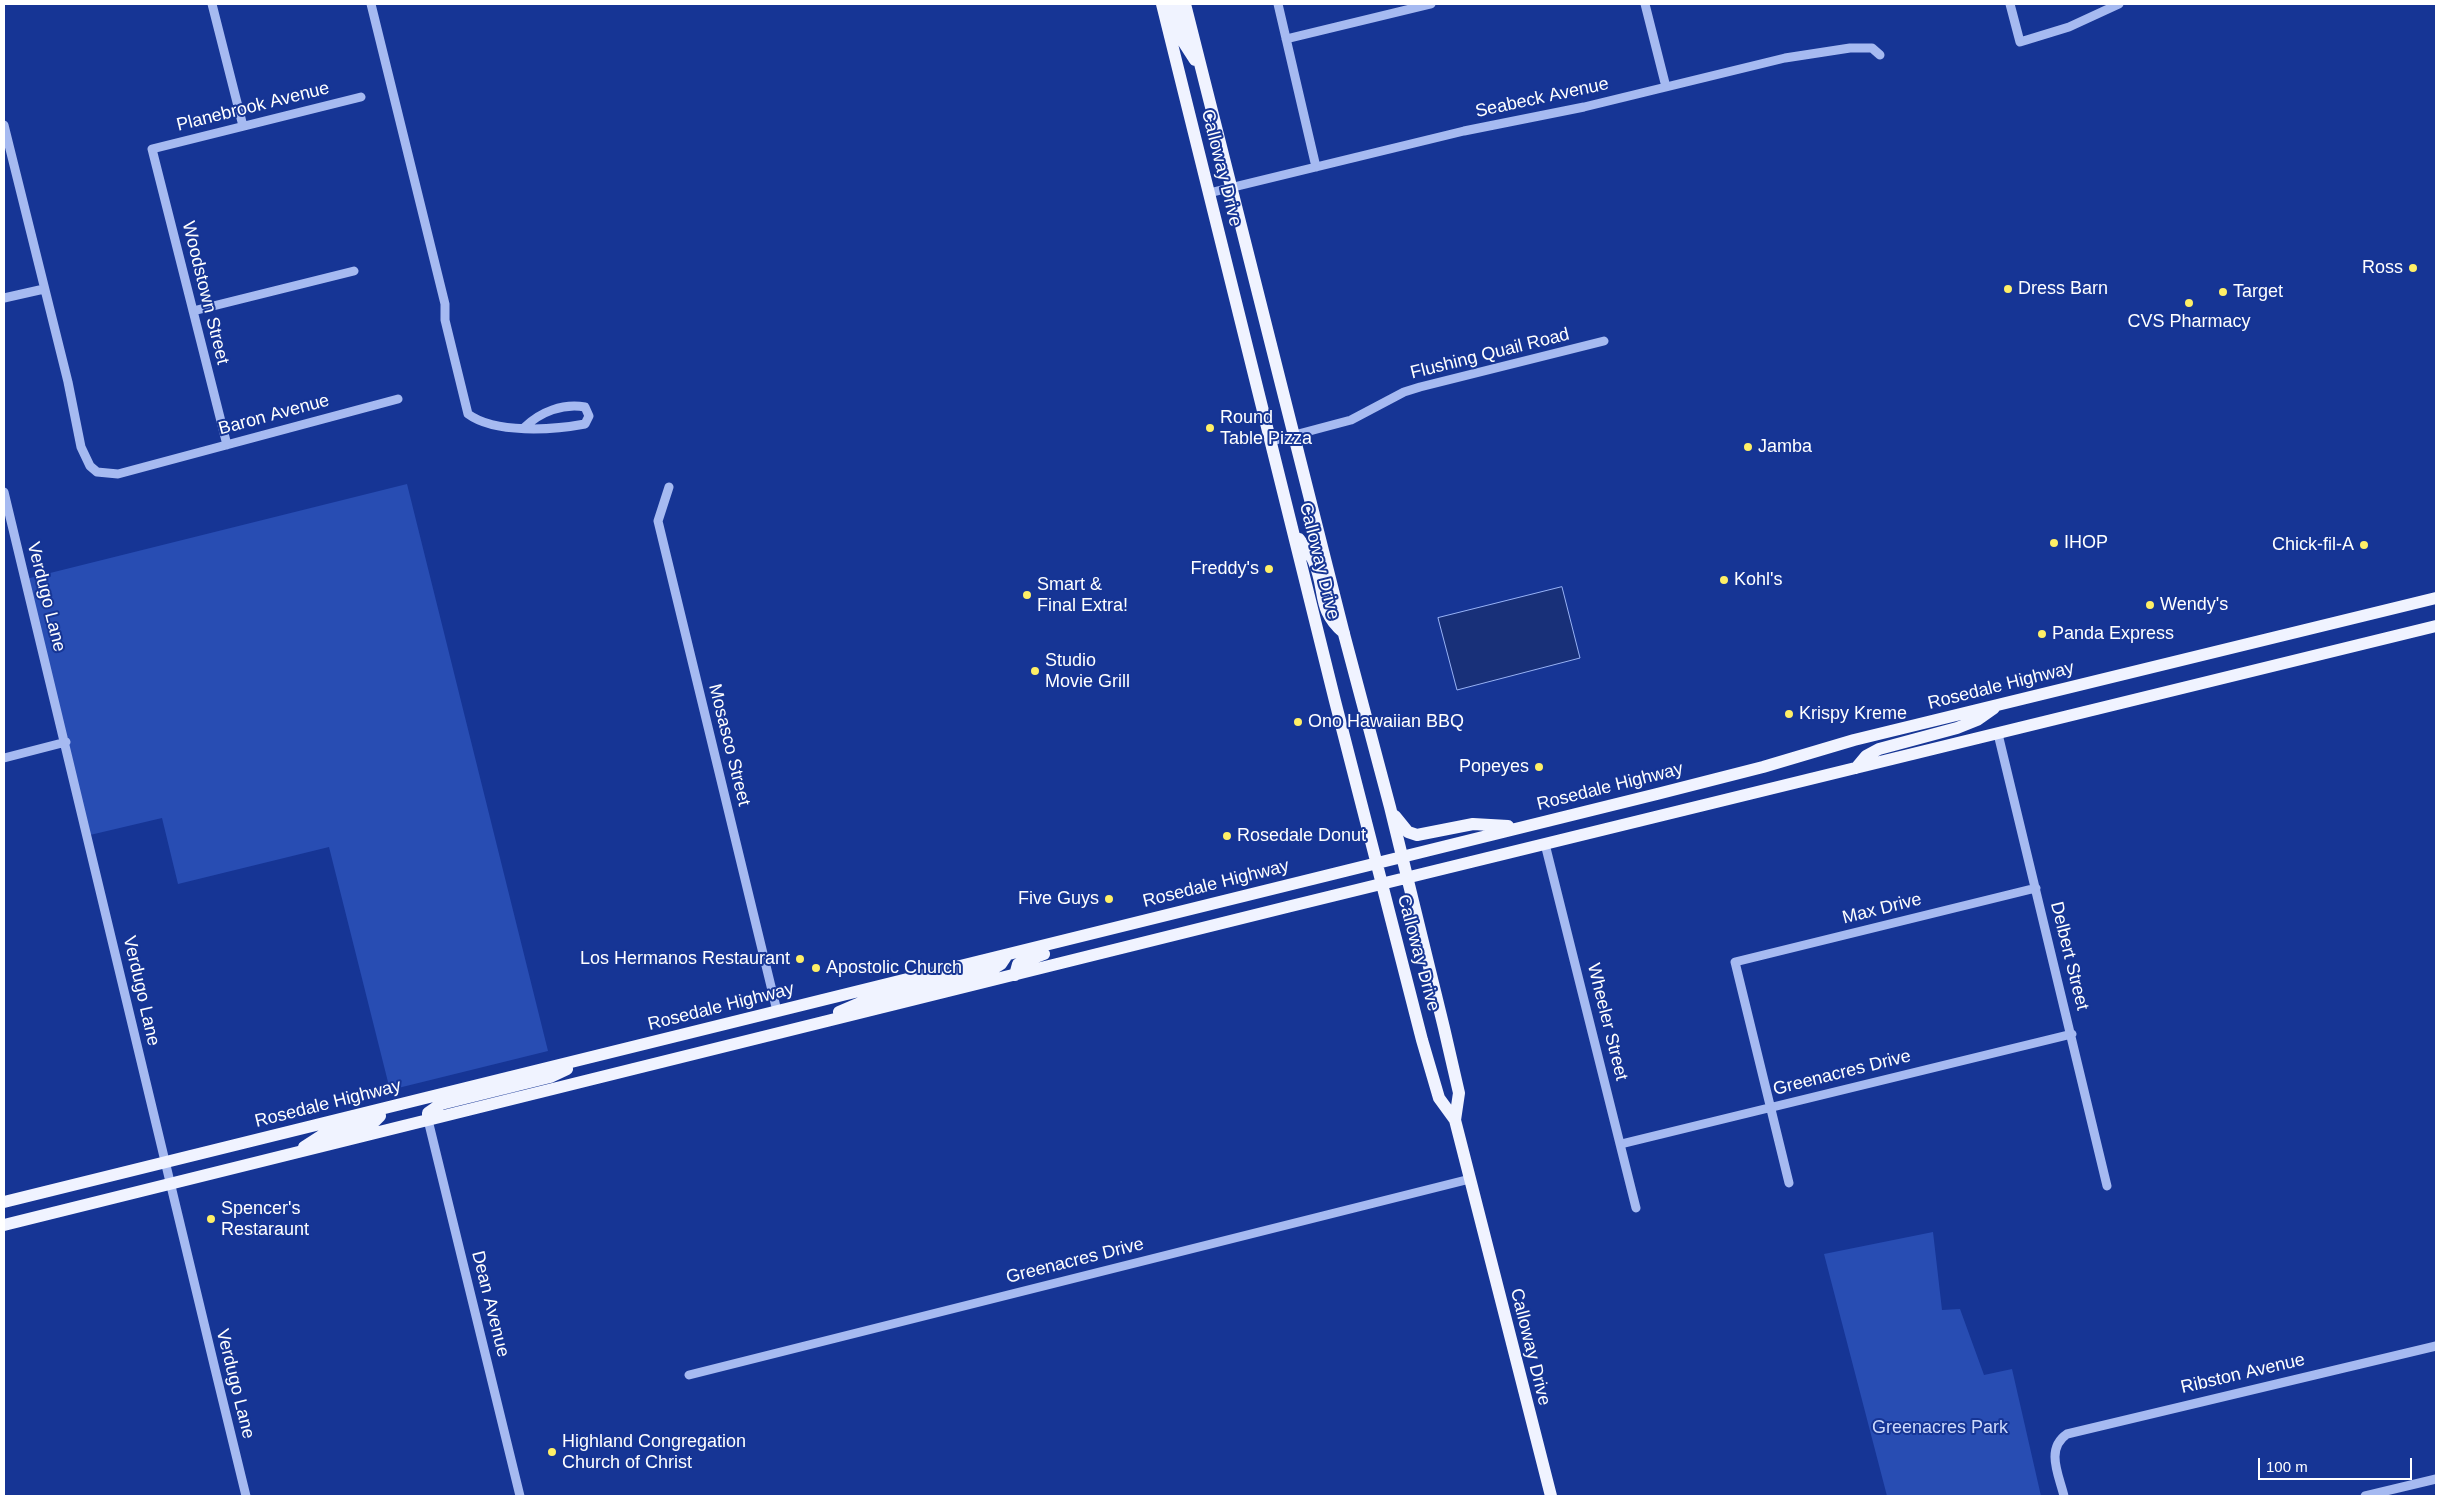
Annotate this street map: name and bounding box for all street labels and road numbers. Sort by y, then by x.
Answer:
street label: Seabeck Avenue [1473,73,1611,123]
street label: Planebrook Avenue [174,78,332,136]
street label: Calloway Drive [1196,107,1246,229]
street label: Woodstown Street [177,219,233,367]
street label: Flushing Quail Road [1408,324,1572,384]
street label: Baron Avenue [216,390,332,440]
street label: Calloway Drive [1294,500,1344,622]
street label: Verdugo Lane [22,540,70,654]
street label: Rosedale Highway [1926,657,2076,715]
street label: Mosasco Street [703,682,755,808]
street label: Rosedale Highway [1535,758,1685,816]
street label: Rosedale Highway [1141,855,1291,913]
street label: Max Drive [1840,889,1924,929]
street label: Calloway Drive [1392,892,1444,1014]
street label: Delbert Street [2045,900,2093,1012]
street label: Verdugo Lane [118,934,164,1048]
street label: Wheeler Street [1582,961,1632,1083]
street label: Rosedale Highway [646,978,796,1036]
street label: Greenacres Drive [1771,1045,1913,1101]
street label: Rosedale Highway [253,1075,403,1133]
street label: Greenacres Drive [1004,1233,1146,1289]
street label: Dean Avenue [466,1249,514,1359]
street label: Calloway Drive [1505,1286,1555,1408]
street label: Verdugo Lane [211,1327,259,1441]
street label: Ribston Avenue [2179,1349,2307,1399]

